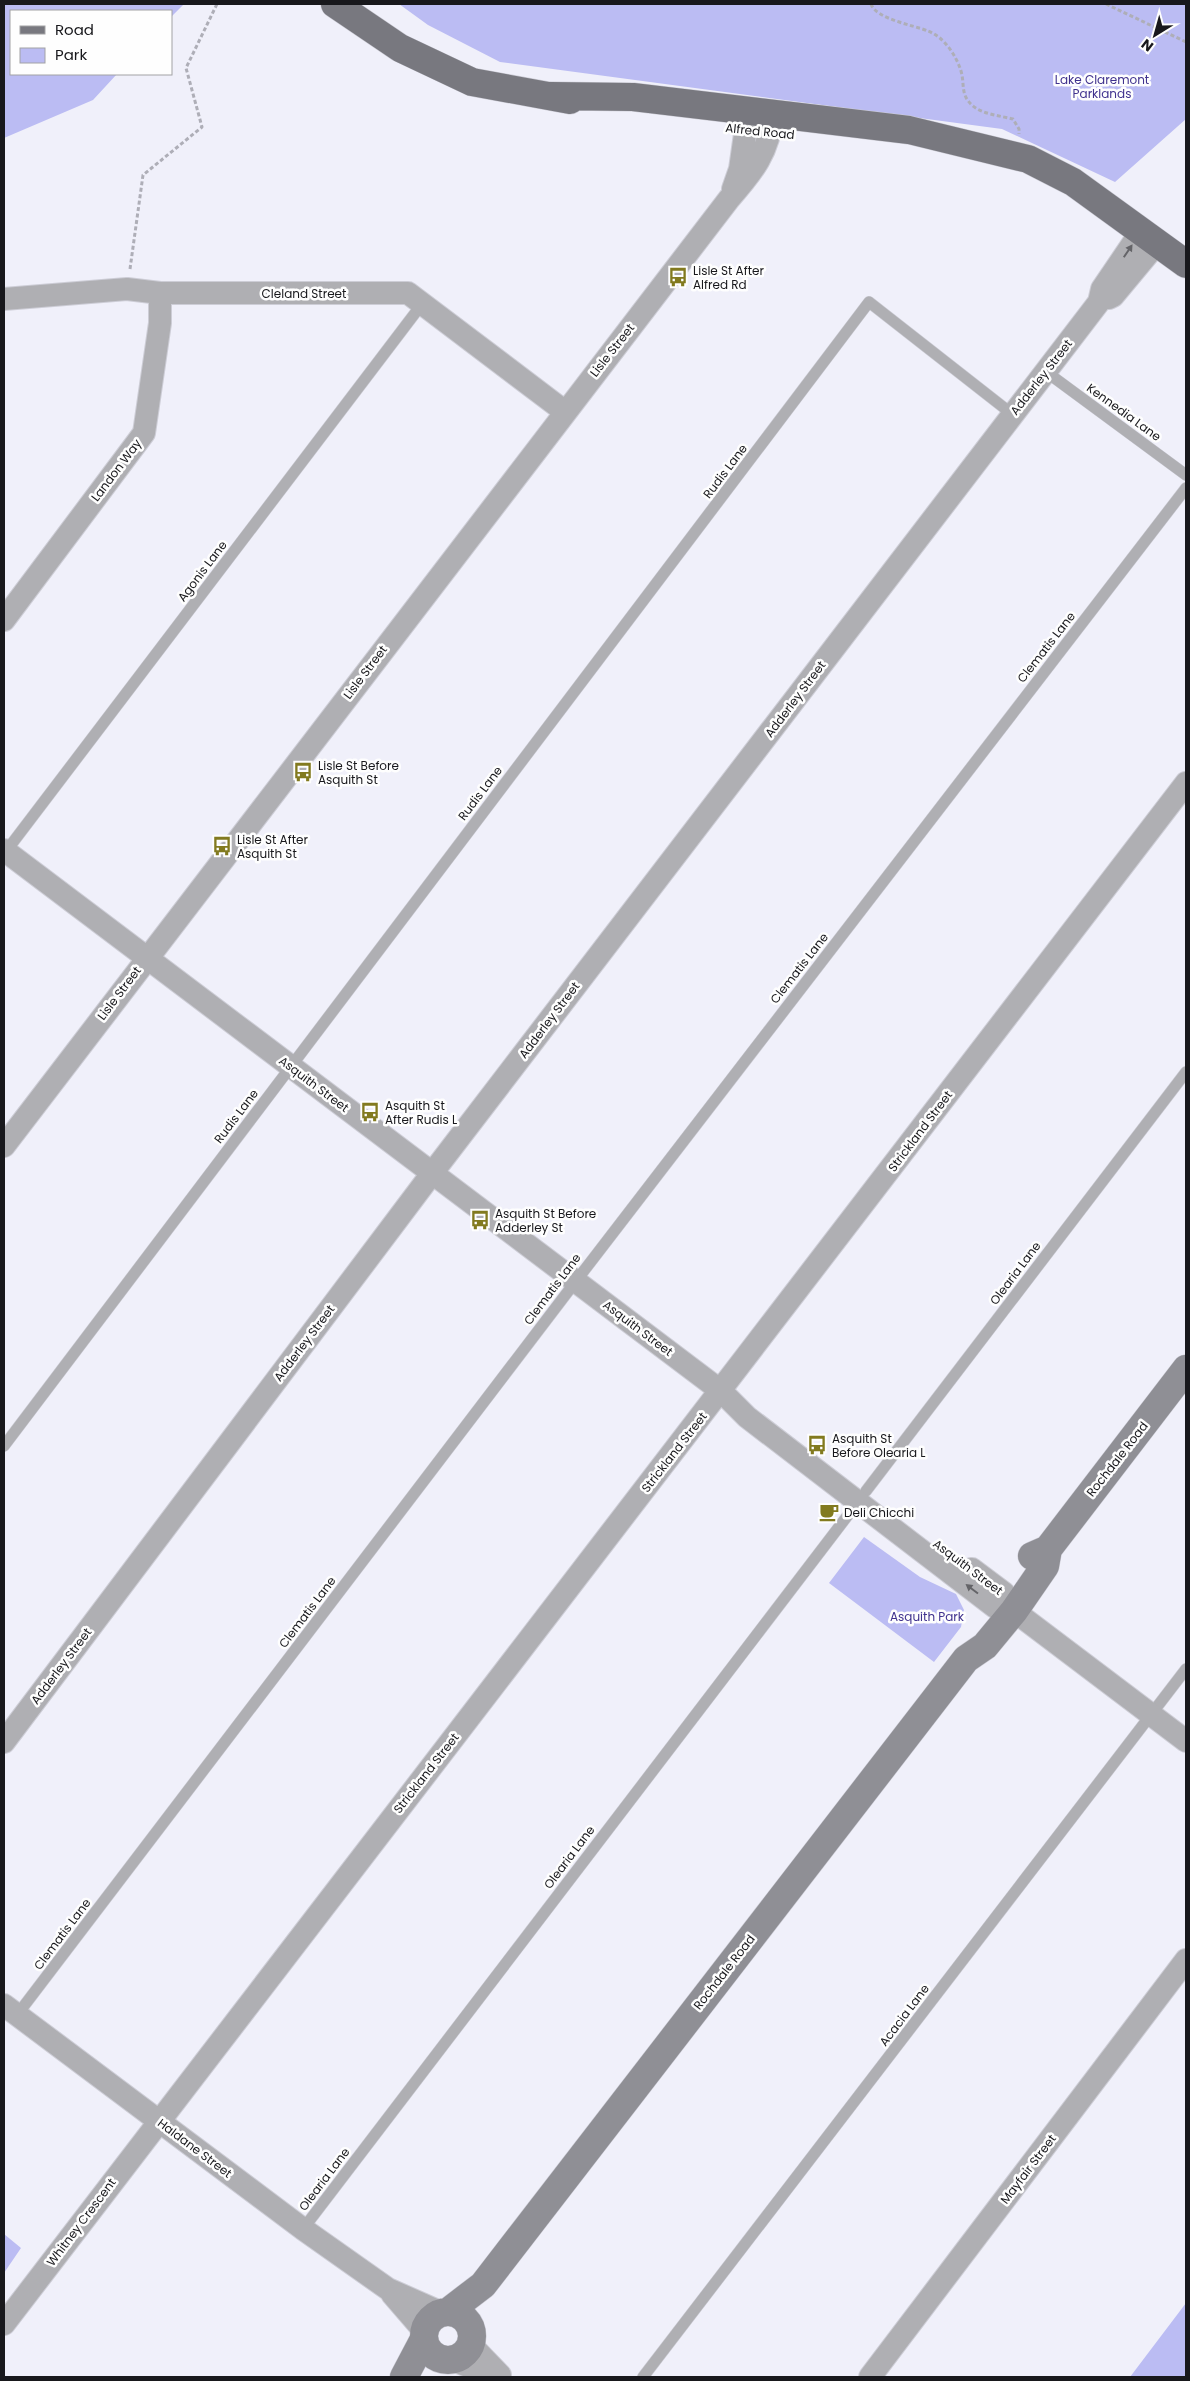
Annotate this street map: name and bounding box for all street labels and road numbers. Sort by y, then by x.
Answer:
street label: Alfred Road [725,119,795,143]
street label: Cleland Street [262,285,346,302]
street label: Lisle Street [586,320,638,380]
street label: Adderley Street [1006,336,1076,418]
street label: Kennedia Lane [1083,379,1165,445]
street label: Landon Way [87,435,145,505]
street label: Rudis Lane [699,440,751,502]
street label: Agonis Lane [173,537,231,605]
street label: Clematis Lane [1013,608,1079,686]
street label: Lisle Street [339,642,391,702]
street label: Adderley Street [761,657,829,741]
street label: Rudis Lane [454,762,506,824]
street label: Clematis Lane [766,929,832,1007]
street label: Lisle Street [93,963,145,1023]
street label: Adderley Street [515,978,583,1062]
street label: Asquith Street [276,1052,352,1116]
street label: Rudis Lane [210,1085,262,1147]
street label: Strickland Street [884,1087,956,1175]
street label: Olearia Lane [986,1238,1044,1308]
street label: Clematis Lane [520,1250,584,1328]
street label: Asquith Street [600,1296,676,1360]
street label: Adderley Street [270,1301,338,1385]
street label: Strickland Street [637,1408,711,1496]
street label: Rochdale Road [1082,1418,1152,1500]
street label: Asquith Street [930,1535,1006,1599]
street label: Clematis Lane [275,1573,339,1651]
street label: Adderley Street [27,1624,95,1708]
street label: Strickland Street [389,1729,463,1817]
street label: Olearia Lane [540,1822,598,1892]
street label: Clematis Lane [30,1895,94,1973]
street label: Rochdale Road [689,1931,759,2013]
street label: Acacia Lane [875,1981,933,2049]
street label: Haldane Street [154,2114,236,2182]
street label: Mayfair Street [996,2131,1060,2207]
street label: Olearia Lane [295,2144,353,2214]
street label: Whitney Crescent [42,2175,120,2269]

